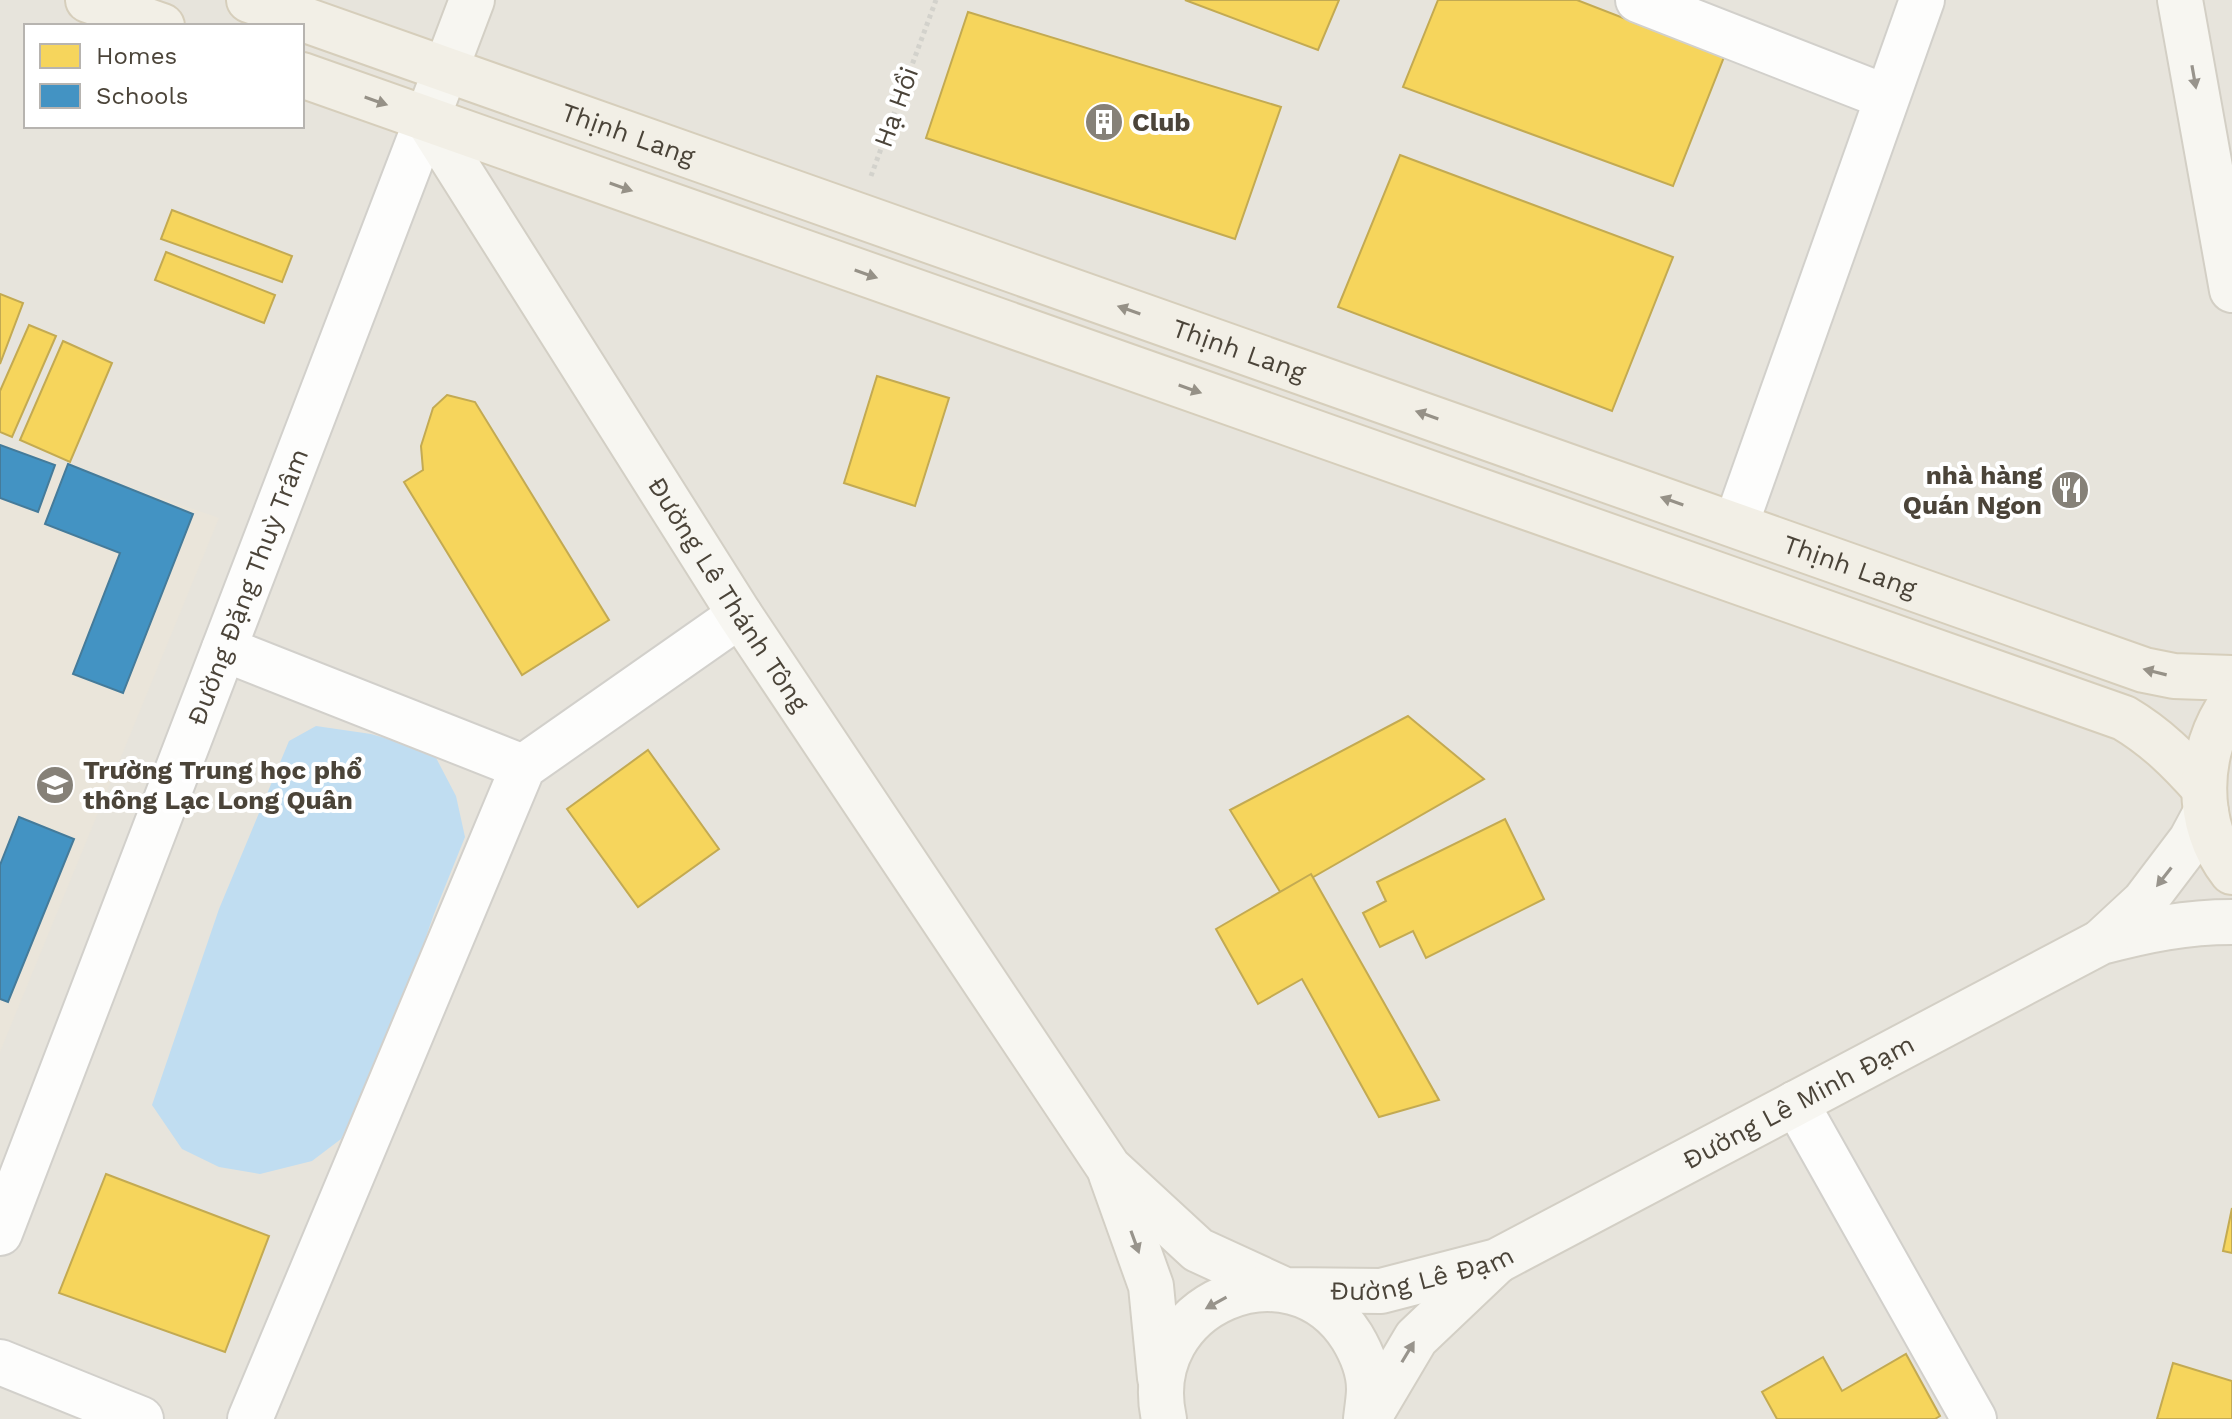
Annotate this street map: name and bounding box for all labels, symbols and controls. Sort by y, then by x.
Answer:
legend [24,24,304,128]
text: Homes [96,42,177,70]
street label: Hạ Hồi [868,63,924,151]
one-way arrow [2188,65,2200,90]
text: Schools [96,82,188,110]
one-way arrow [364,95,388,108]
street label: Thịnh Lang [557,97,699,171]
building icon: Club [1083,101,1125,143]
place label: Club [1132,107,1191,137]
one-way arrow [609,182,633,194]
one-way arrow [854,268,878,281]
one-way arrow [1116,304,1140,316]
street label: Thịnh Lang [1168,313,1310,387]
one-way arrow [1179,383,1203,395]
one-way arrow [1414,408,1438,421]
street label: Đường Đặng Thuỳ Trâm [181,444,314,729]
place label: nhà hàng Quán Ngon [1903,460,2042,520]
restaurant icon: nhà hàng Quán Ngon [2049,469,2091,511]
street label: Đường Lê Thánh Tông [642,472,815,717]
one-way arrow [1660,495,1684,507]
street label: Thịnh Lang [1779,529,1921,603]
one-way arrow [2142,665,2167,677]
place label: Trường Trung học phổ thông Lạc Long Quân [83,755,362,815]
school or university icon: Trường Trung học phổ thông Lạc Long Quân [34,764,76,806]
one-way arrow [2156,867,2173,887]
street label: Đường Lê Minh Đạm [1678,1028,1919,1175]
one-way arrow [1130,1230,1142,1254]
street label: Đường Lê Đạm [1330,1240,1519,1306]
one-way arrow [1205,1296,1227,1310]
one-way arrow [1401,1341,1415,1363]

